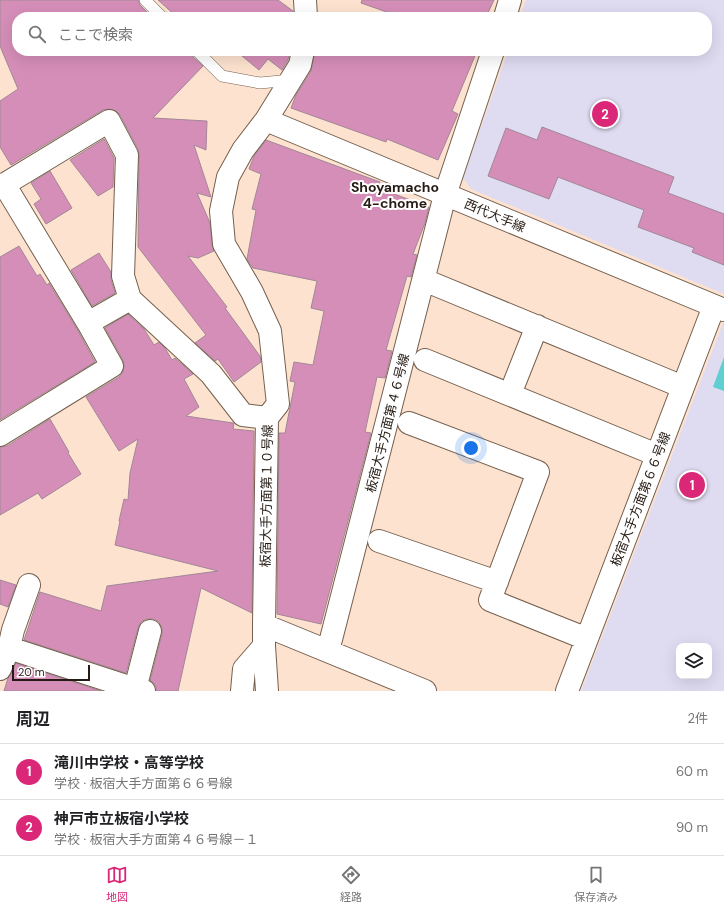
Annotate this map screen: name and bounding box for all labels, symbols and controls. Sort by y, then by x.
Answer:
search box [12,12,712,56]
icon: search [26,23,48,45]
text: ここで検索 [58,25,133,45]
pin: 2 [592,99,618,129]
district label: Shoyamacho 4-chome [351,178,439,212]
street label: 西代大手線 [462,195,528,236]
street label: 板宿大手方面第４６号線 [362,352,413,495]
street label: 板宿大手方面第１０号線 [257,424,276,568]
street label: 板宿大手方面第６６号線 [607,429,674,569]
your location [461,438,481,458]
pin: 1 [679,470,705,500]
map controls [676,643,712,679]
button: layers [676,643,712,679]
scale bar [12,663,90,682]
text: 20 m [18,665,44,679]
text: 周辺 [16,708,50,730]
text: 2件 [688,710,708,727]
text: 滝川中学校・高等学校 [54,753,204,773]
text: 1 [27,763,31,780]
text: 60 m [676,763,708,780]
text: 学校 · 板宿大手方面第６６号線 [54,775,233,792]
text: 神戸市立板宿小学校 [54,809,189,829]
text: 2 [25,819,33,836]
text: 90 m [676,819,708,836]
text: 学校 · 板宿大手方面第４６号線－１ [54,831,259,848]
tab: 地図 [106,864,128,904]
tab: 経路 [340,864,362,904]
tab: 保存済み [574,864,618,904]

